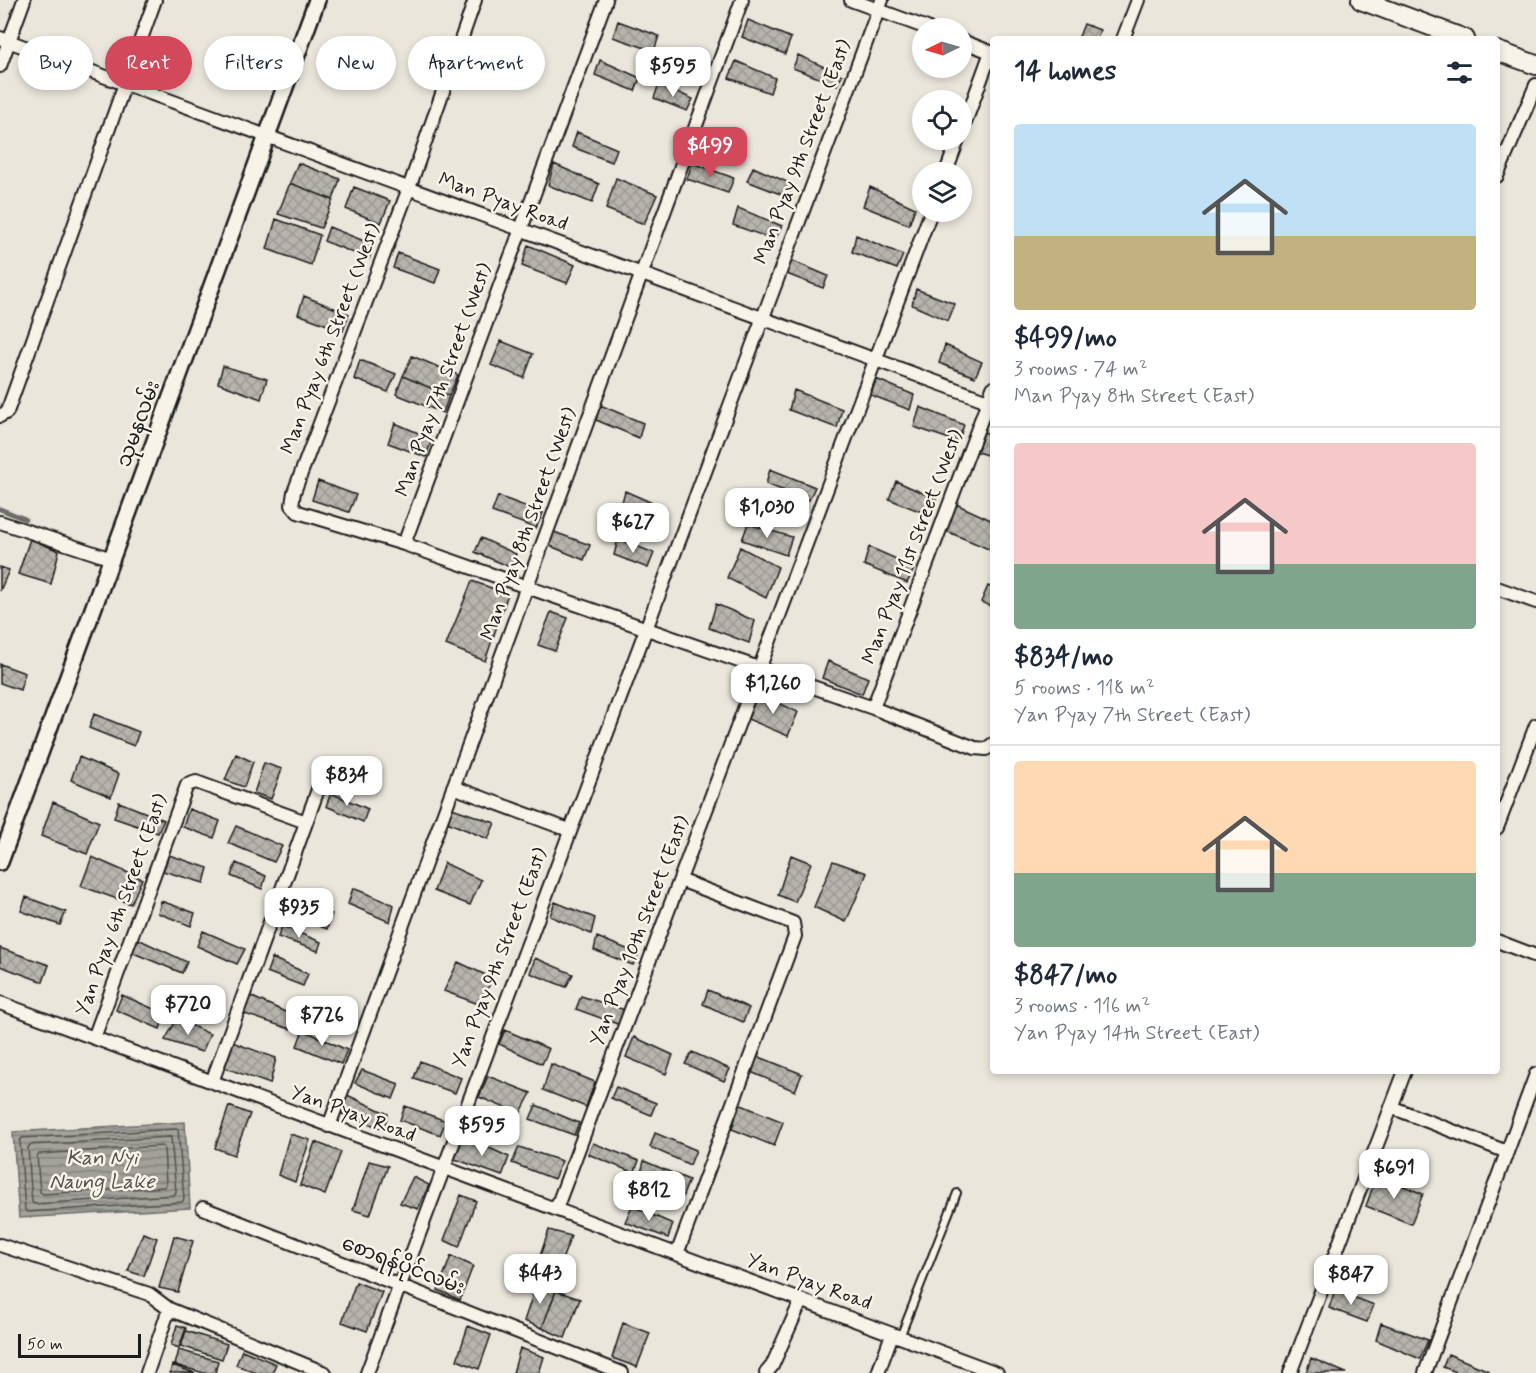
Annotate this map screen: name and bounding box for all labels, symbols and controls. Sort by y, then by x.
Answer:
north arrow [912,18,972,78]
map controls [912,18,972,222]
chip: Buy [18,36,93,90]
chip: Rent [105,36,192,90]
chip: Filters [204,36,304,90]
chip: New [316,36,396,90]
chip: Apartment [408,36,545,90]
street label: Man Pyay 9th Street (East) [748,36,858,268]
pin: $595 [637,47,709,98]
text: $595 [650,53,696,80]
text: 14 homes [1014,55,1116,89]
icon: filters [1443,56,1476,89]
button: locate [912,90,972,150]
pin: $499 [674,127,746,178]
text: $499 [687,133,733,160]
button: layers [912,162,972,222]
icon: home [1191,163,1299,271]
street label: Man Pyay Road [434,166,572,238]
street label: Man Pyay 6th Street (West) [275,220,387,458]
street label: Man Pyay 7th Street (West) [389,259,499,501]
text: $499/mo [1014,322,1117,356]
text: 3 rooms · 74 m² [1014,356,1148,383]
street label: သုမနလမ်း [109,376,169,472]
text: Man Pyay 8th Street (East) [1014,383,1254,410]
street label: Man Pyay 8th Street (West) [474,404,584,644]
street label: Man Pyay 11st Street (West) [856,426,970,668]
icon: home [1191,482,1299,590]
pin: $1,030 [718,488,816,539]
text: $1,030 [739,494,795,521]
pin: $627 [597,503,669,554]
text: $627 [611,509,655,536]
text: $834/mo [1014,641,1113,675]
pin: $1,260 [724,664,822,715]
text: $1,260 [745,670,801,697]
text: 5 rooms · 118 m² [1014,675,1155,702]
text: Yan Pyay 7th Street (East) [1014,702,1250,729]
pin: $834 [311,756,383,807]
text: $834 [325,762,369,789]
street label: Yan Pyay 6th Street (East) [69,790,175,1020]
icon: home [1191,800,1299,908]
street label: Yan Pyay 10th Street (East) [584,812,696,1050]
street label: Yan Pyay 9th Street (East) [445,844,555,1072]
pin: $935 [263,888,335,939]
text: $935 [278,894,320,921]
text: $847/mo [1014,959,1117,993]
pin: $720 [152,985,224,1036]
text: $720 [165,991,211,1018]
text: 3 rooms · 116 m² [1014,993,1150,1020]
pin: $726 [286,996,358,1047]
text: $726 [300,1002,344,1029]
text: Yan Pyay 14th Street (East) [1014,1020,1259,1047]
street label: Yan Pyay Road [287,1079,419,1149]
pin: $595 [446,1106,518,1157]
text: $595 [459,1112,505,1139]
water label: Kan Nyi Naung Lake [49,1144,156,1198]
pin: $691 [1358,1149,1430,1200]
text: $691 [1373,1155,1415,1182]
pin: $812 [613,1171,685,1222]
text: $812 [627,1177,671,1204]
street label: စောရန်ပိုင်လမ်း [337,1228,469,1304]
street label: Yan Pyay Road [743,1247,875,1317]
pin: $443 [504,1254,576,1305]
pin: $847 [1315,1255,1387,1306]
text: $443 [518,1260,562,1287]
text: $847 [1328,1261,1374,1288]
scale bar [18,1331,141,1358]
text: 50 m [27,1334,63,1355]

